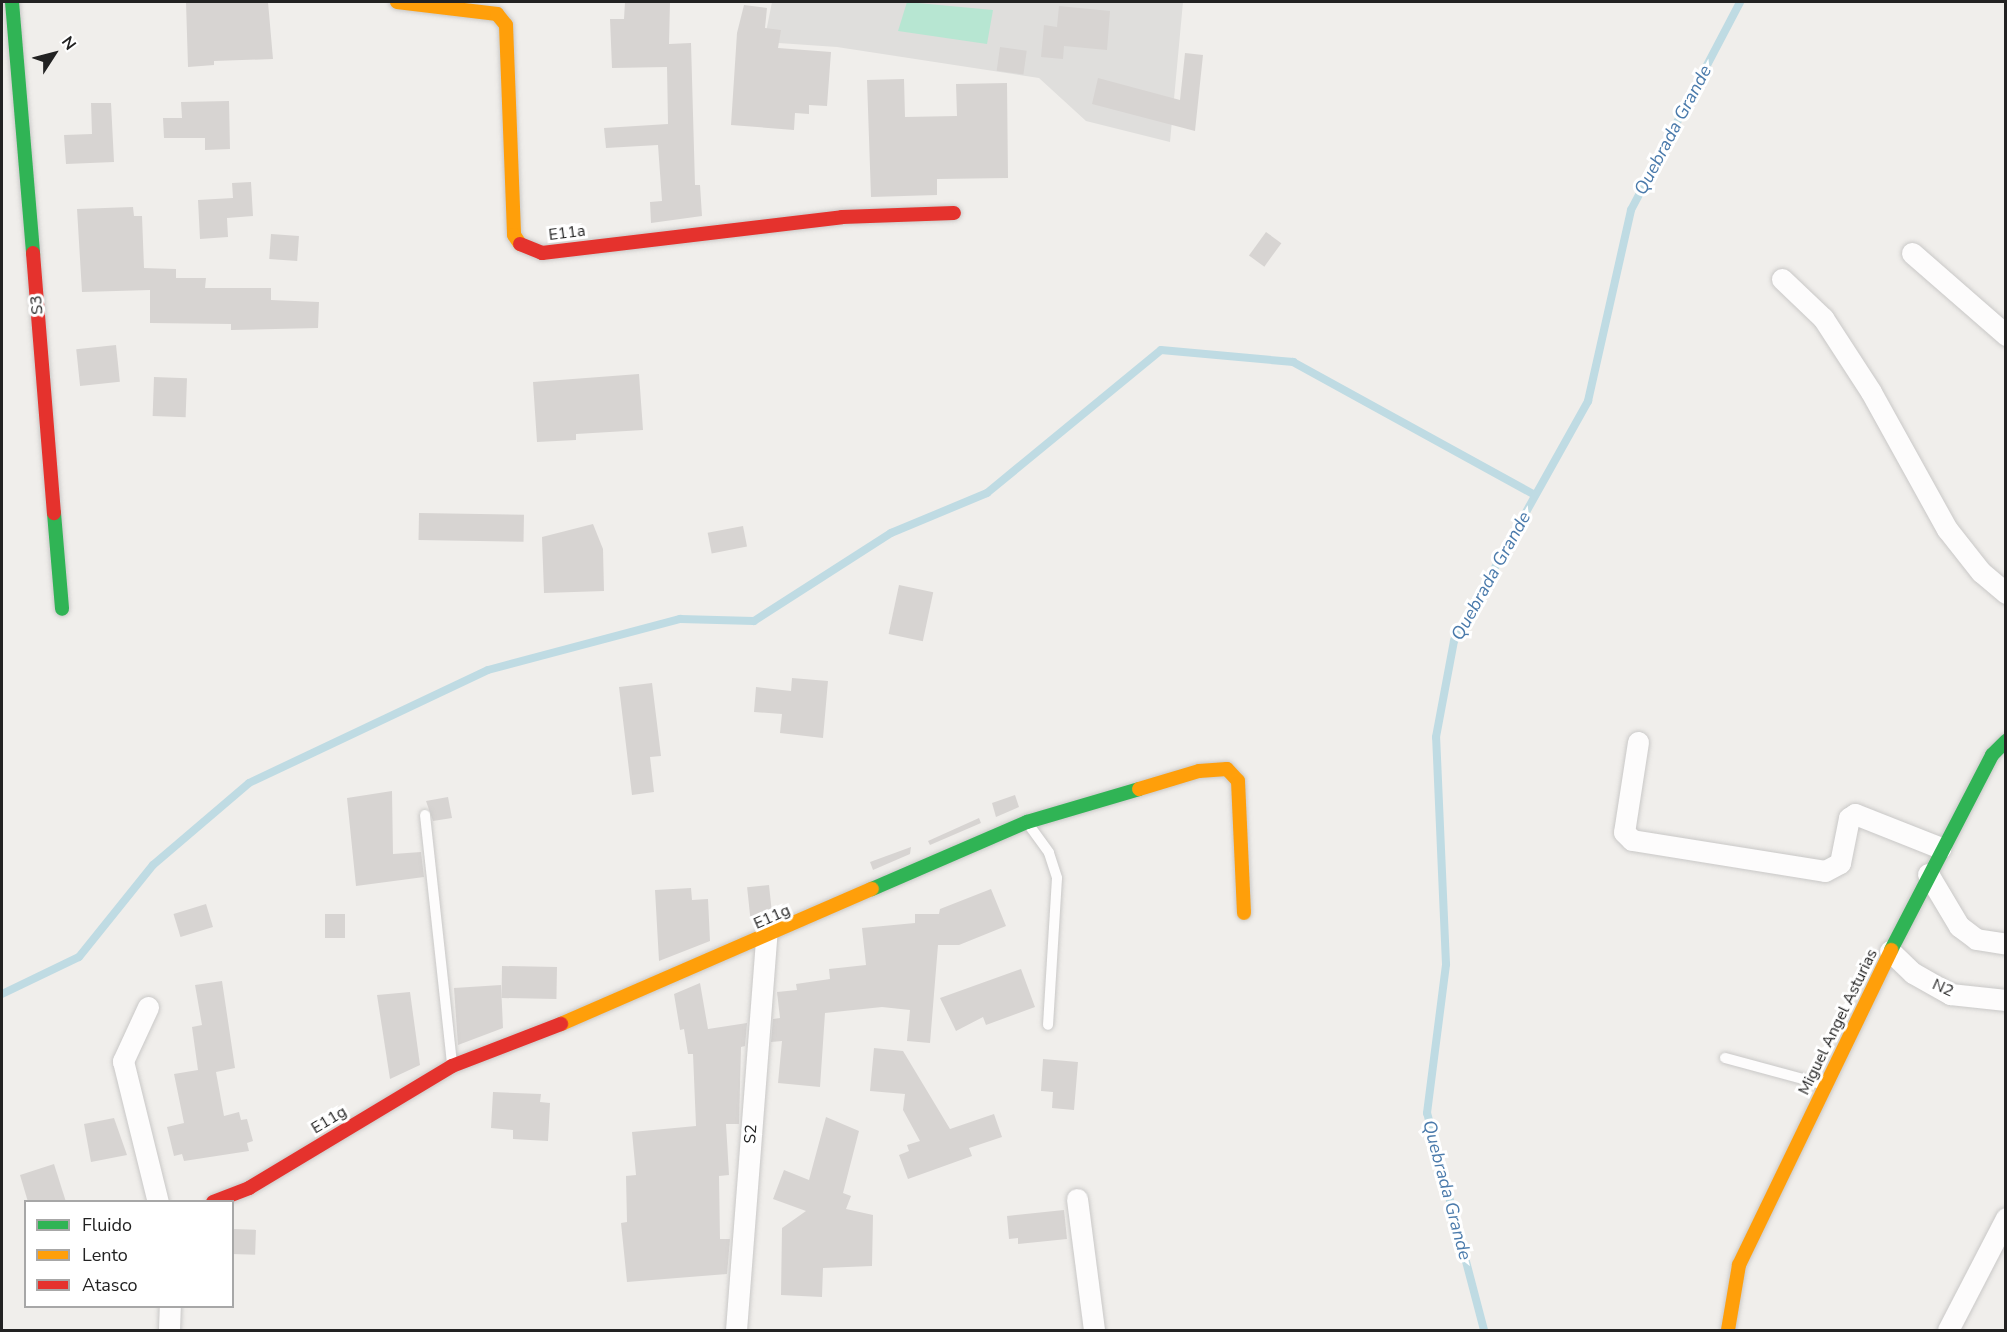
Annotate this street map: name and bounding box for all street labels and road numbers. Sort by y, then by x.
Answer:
street label: E11a [547,221,587,245]
street label: S3 [27,294,47,316]
street label: E11g [751,901,793,933]
street label: Miguel Angel Asturias [1794,946,1882,1098]
street label: N2 [1929,975,1957,1001]
street label: E11g [308,1102,350,1138]
street label: S2 [741,1124,761,1144]

